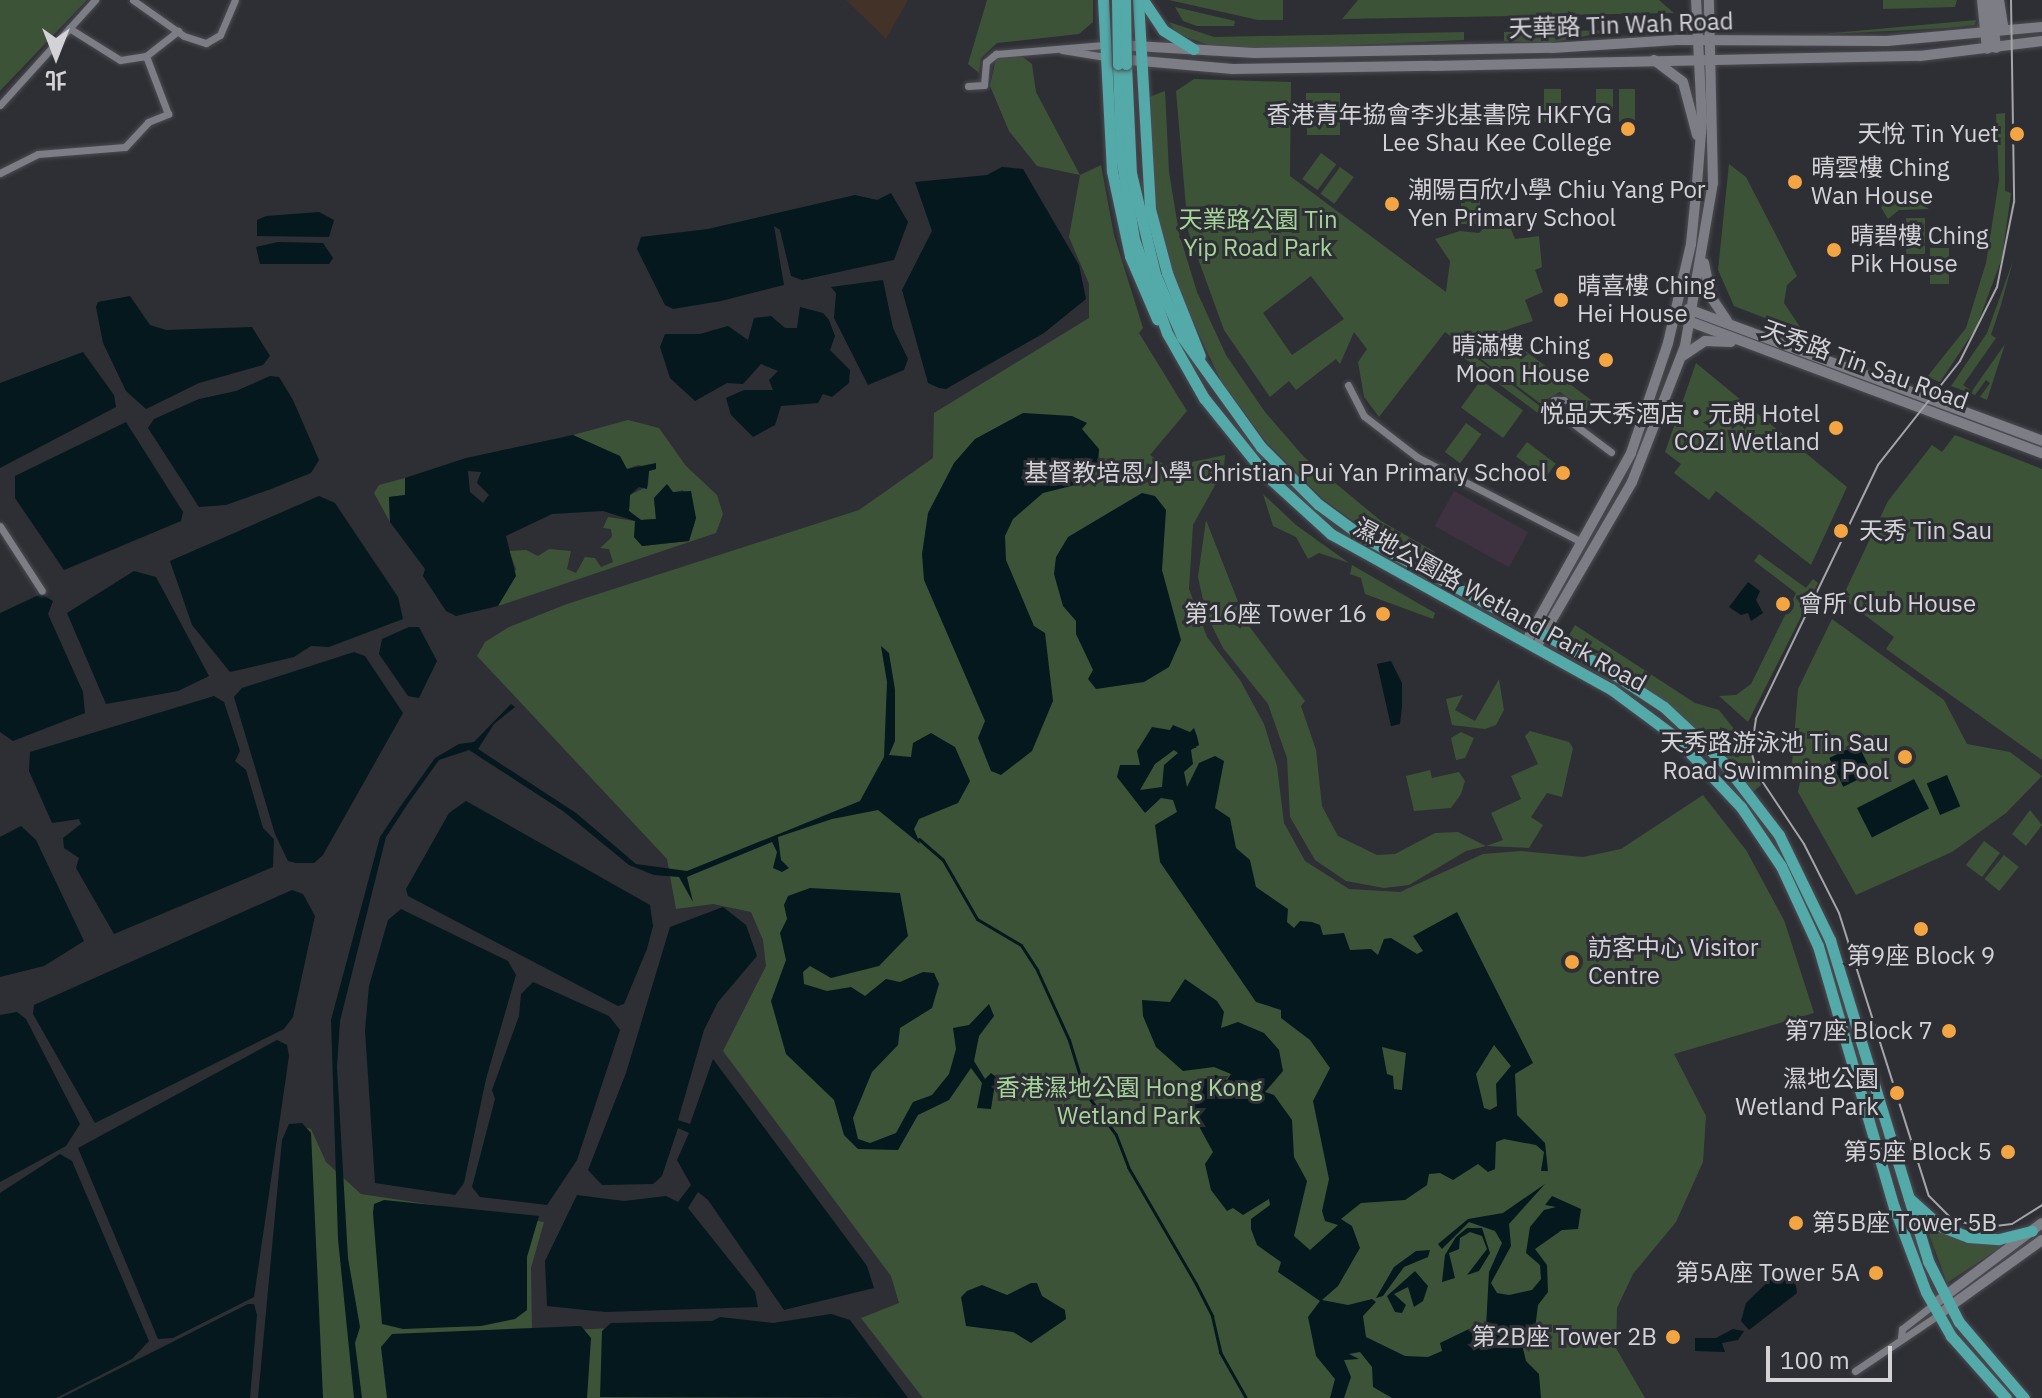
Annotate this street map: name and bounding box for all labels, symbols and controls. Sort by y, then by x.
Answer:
street label: 天華路 Tin Wah Road [1508,7,1734,43]
north arrow [16,16,96,96]
text: 北 [45,66,67,95]
place label: 香港青年拹會李兆基書院 HKFYG Lee Shau Kee College [1267,101,1612,157]
marker: 香港青年拹會李兆基書院 HKFYG Lee Shau Kee College [1619,120,1637,138]
place label: 天悅 Tin Yuet [1858,120,1999,148]
marker: 天悅 Tin Yuet [2006,123,2028,145]
place label: 晴雲樓 Ching Wan House [1811,154,1950,210]
marker: 晴雲樓 Ching Wan House [1786,173,1804,191]
place label: 潮陽百欣小學 Chiu Yang Por Yen Primary School [1408,176,1706,232]
marker: 潮陽百欣小學 Chiu Yang Por Yen Primary School [1383,195,1401,213]
park label: 天業路公園 Tin Yip Road Park [1178,206,1338,262]
place label: 晴碧樓 Ching Pik House [1850,222,1989,278]
marker: 晴碧樓 Ching Pik House [1825,241,1843,259]
place label: 晴喜樓 Ching Hei House [1577,272,1716,328]
marker: 晴喜樓 Ching Hei House [1552,291,1570,309]
street label: 天秀路 Tin Sau Road [1758,314,1972,416]
place label: 晴滿樓 Ching Moon House [1451,332,1590,388]
marker: 晴滿樓 Ching Moon House [1597,351,1615,369]
place label: 悦品天秀酒店‧元朗 Hotel COZi Wetland [1540,400,1820,456]
marker: 悦品天秀酒店‧元朗 Hotel COZi Wetland [1827,419,1845,437]
place label: 基督教培恩小學 Christian Pui Yan Primary School [1024,459,1547,487]
marker: 基督教培恩小學 Christian Pui Yan Primary School [1554,464,1572,482]
street label: 濕地公園路 Wetland Park Road [1349,512,1651,698]
place label: 天秀 Tin Sau [1859,517,1992,545]
marker: 天秀 Tin Sau [1830,520,1852,542]
place label: 會所 Club House [1799,590,1976,618]
marker: 會所 Club House [1774,595,1792,613]
place label: 第16座 Tower 16 [1184,600,1367,628]
marker: 第16座 Tower 16 [1374,605,1392,623]
place label: 天秀路游泳池 Tin Sau Road Swimming Pool [1660,729,1889,785]
marker: 天秀路游泳池 Tin Sau Road Swimming Pool [1896,748,1914,766]
marker: 第9座 Block 9 [1912,920,1930,938]
place label: 訪客中心 Visitor Centre [1588,934,1759,990]
place label: 第9座 Block 9 [1847,942,1995,970]
marker: 訪客中心 Visitor Centre [1563,953,1581,971]
place label: 第7座 Block 7 [1785,1017,1933,1045]
marker: 第7座 Block 7 [1940,1022,1958,1040]
place label: 濕地公園 Wetland Park [1735,1065,1879,1121]
park label: 香港濕地公園 Hong Kong Wetland Park [996,1074,1262,1130]
marker: 濕地公園 Wetland Park [1886,1082,1908,1104]
place label: 第5座 Block 5 [1844,1138,1992,1166]
marker: 第5座 Block 5 [1999,1143,2017,1161]
place label: 第5B座 Tower 5B [1812,1209,1997,1237]
marker: 第5B座 Tower 5B [1787,1214,1805,1232]
place label: 第5A座 Tower 5A [1675,1259,1860,1287]
marker: 第5A座 Tower 5A [1867,1264,1885,1282]
place label: 第2B座 Tower 2B [1472,1323,1657,1351]
marker: 第2B座 Tower 2B [1664,1328,1682,1346]
scale bar [1770,1330,1896,1380]
text: 100 m [1780,1344,1850,1376]

